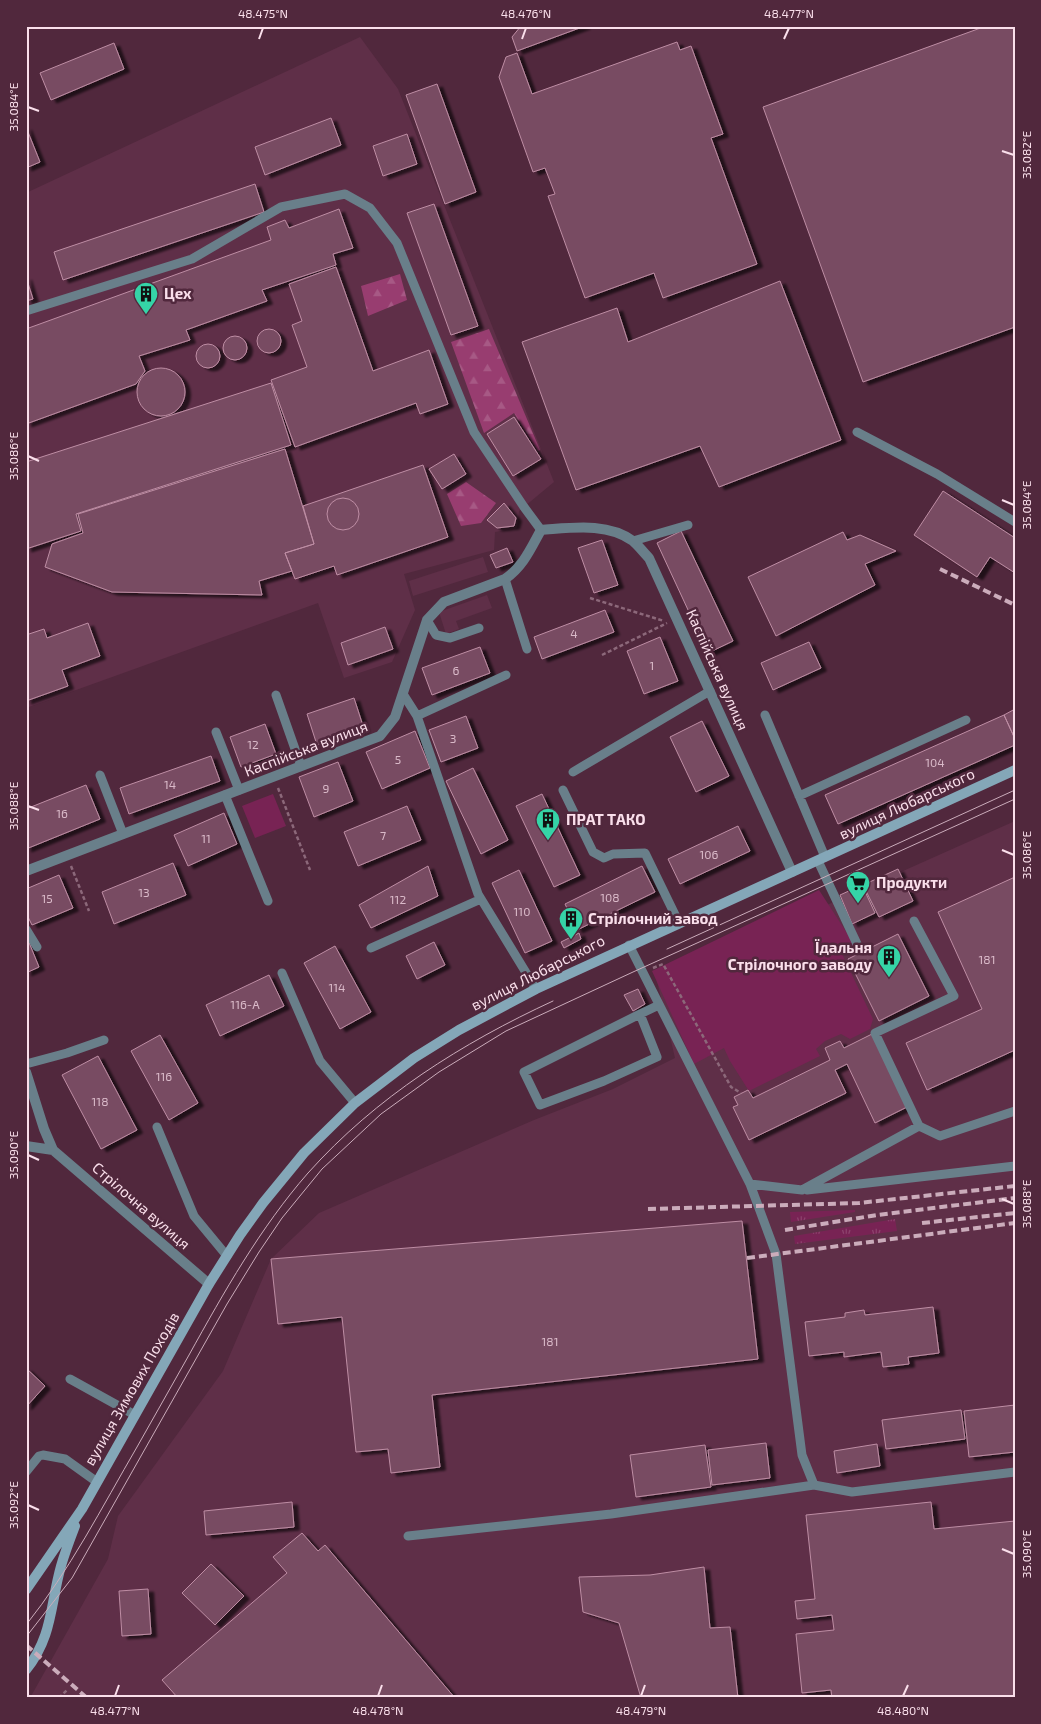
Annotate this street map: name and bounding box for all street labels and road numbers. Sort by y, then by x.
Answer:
street label: Каспійська вулиця [682,606,753,733]
street label: Каспійська вулиця [241,716,370,781]
street label: вулиця Любарського [836,764,978,843]
street label: вулиця Любарського [468,931,608,1015]
street label: Стрілочна вулиця [88,1158,194,1253]
street label: вулиця Зимових Походів [80,1309,183,1469]

